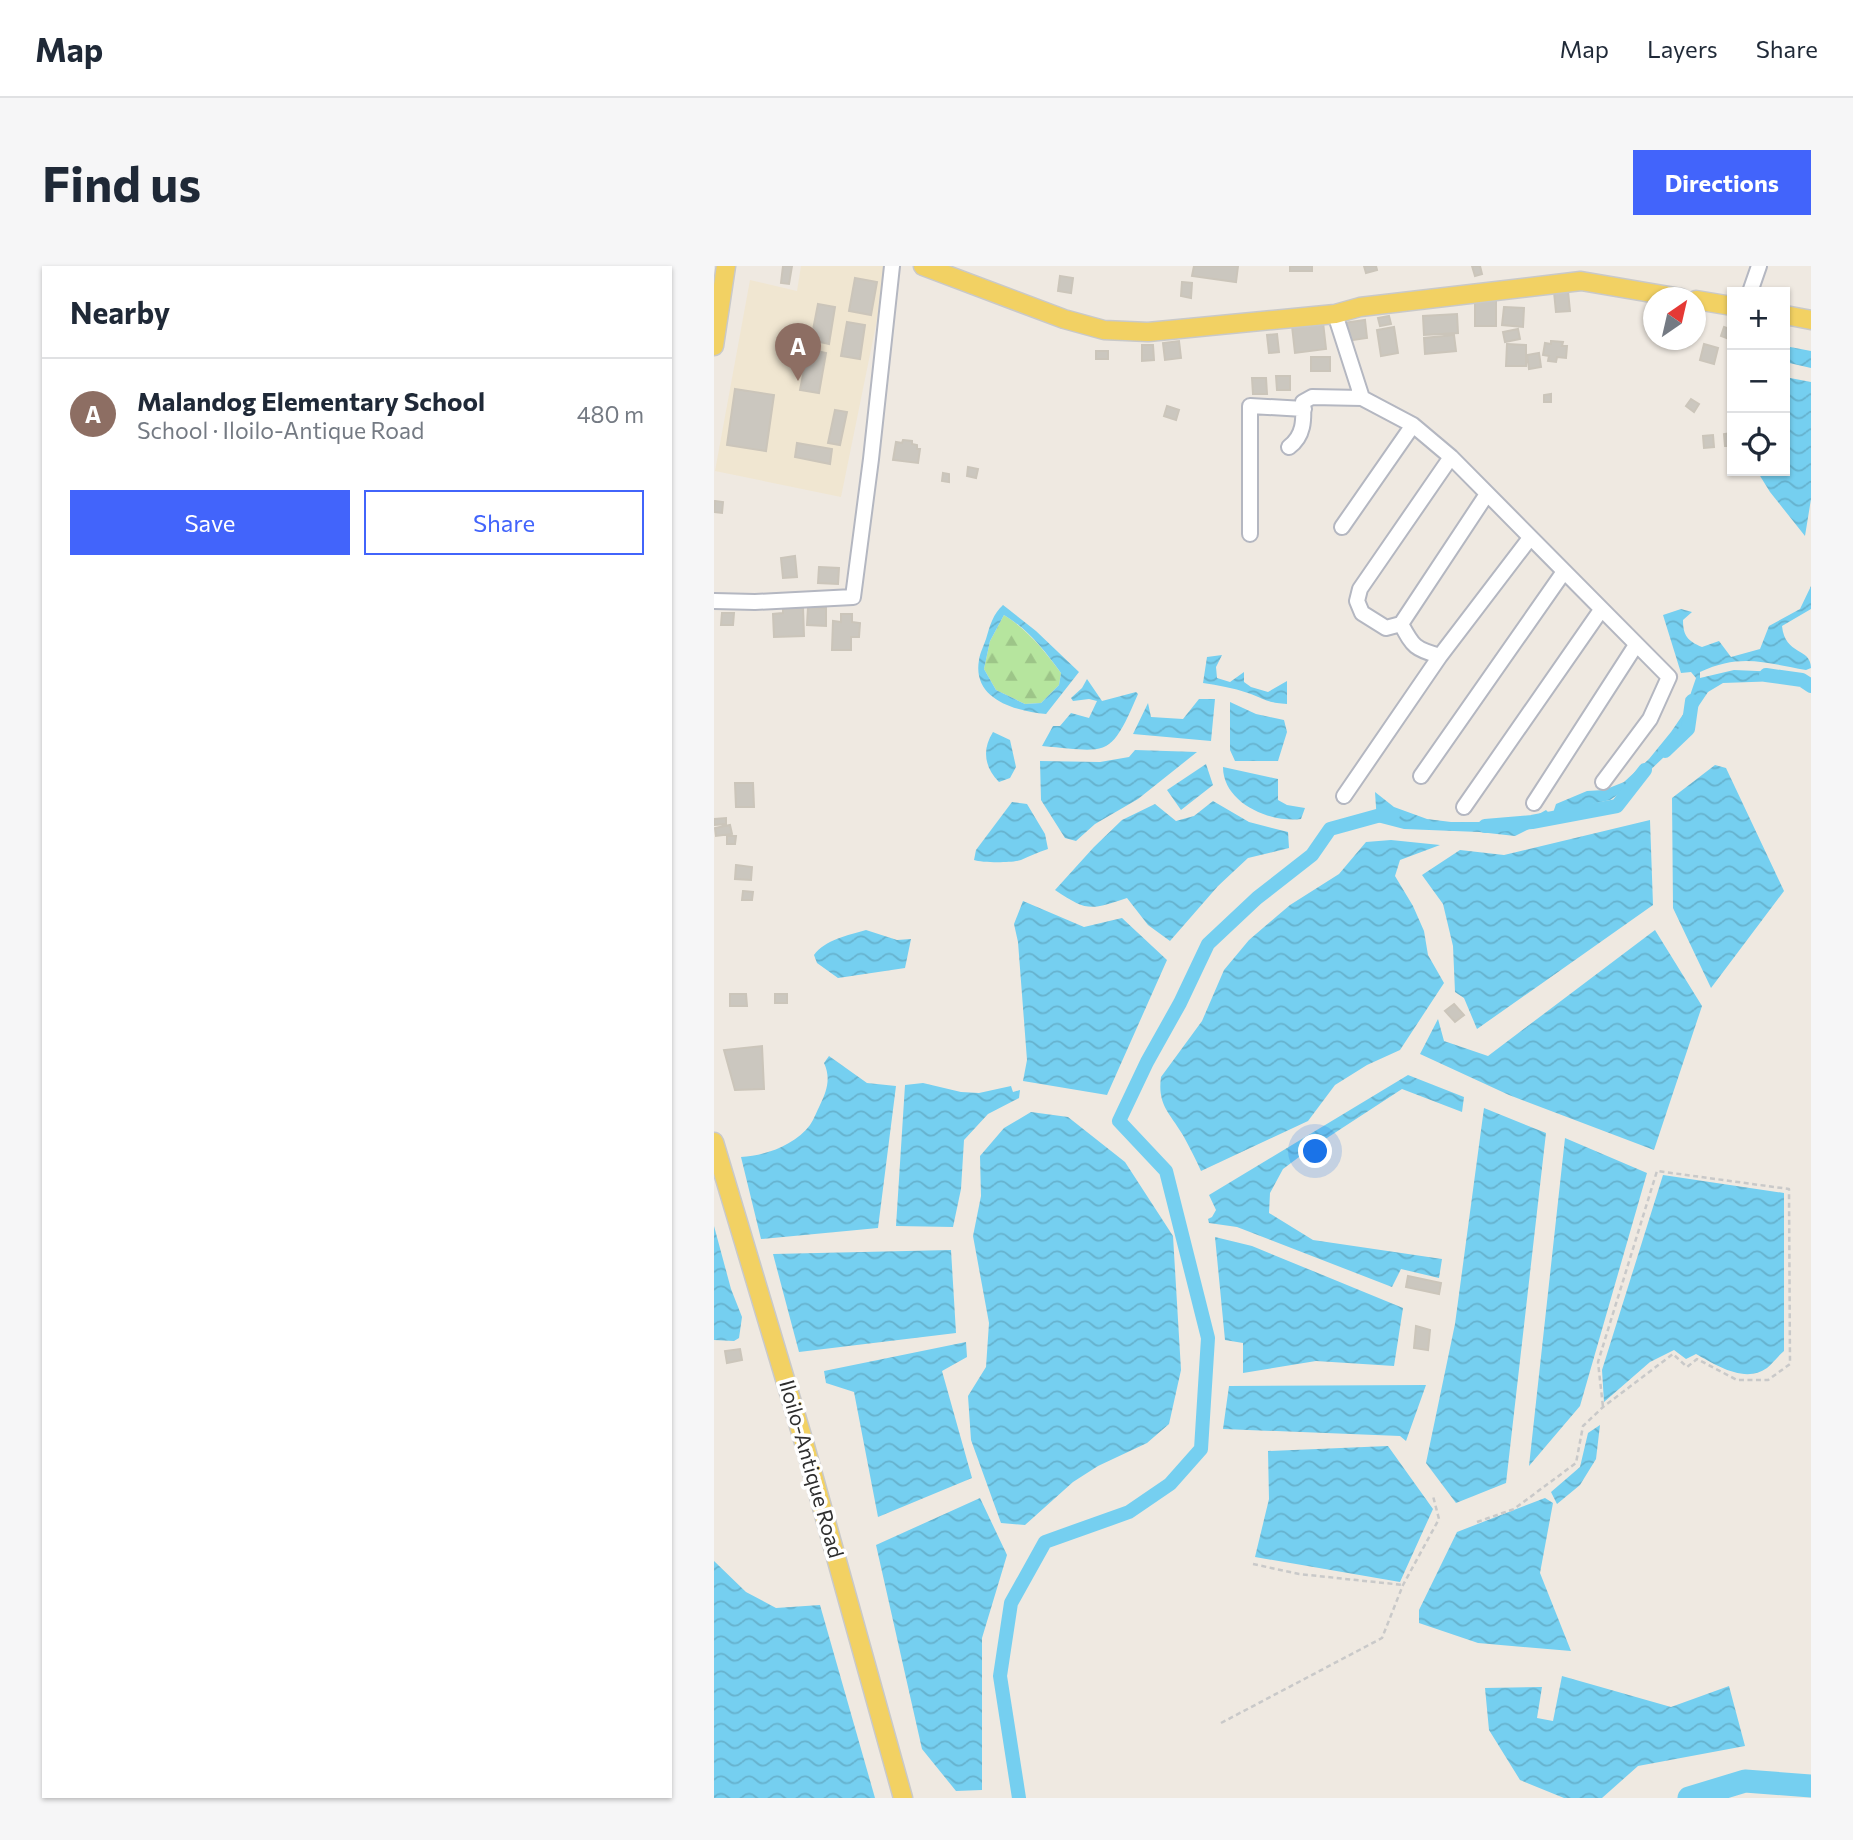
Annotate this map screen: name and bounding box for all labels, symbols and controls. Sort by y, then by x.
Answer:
text: Map [35,28,103,69]
text: Map [1560,34,1609,63]
text: Layers [1647,34,1718,63]
text: Share [1756,34,1818,63]
button: Directions [1633,150,1811,215]
text: Find us [42,152,201,212]
north arrow [1643,287,1706,350]
map controls [1727,287,1790,476]
button: + [1727,287,1790,350]
text: Nearby [70,293,170,330]
pin: A [775,323,821,381]
button: − [1727,350,1790,413]
text: Malandog Elementary School [137,385,485,416]
text: A [85,400,101,428]
text: 480 m [577,400,644,428]
button: locate [1727,413,1790,476]
text: School · Iloilo-Antique Road [137,416,424,444]
button: Save [70,490,350,555]
button: Share [364,490,644,555]
your location [1298,1134,1332,1168]
street label: Iloilo-Antique Road [775,1377,850,1561]

